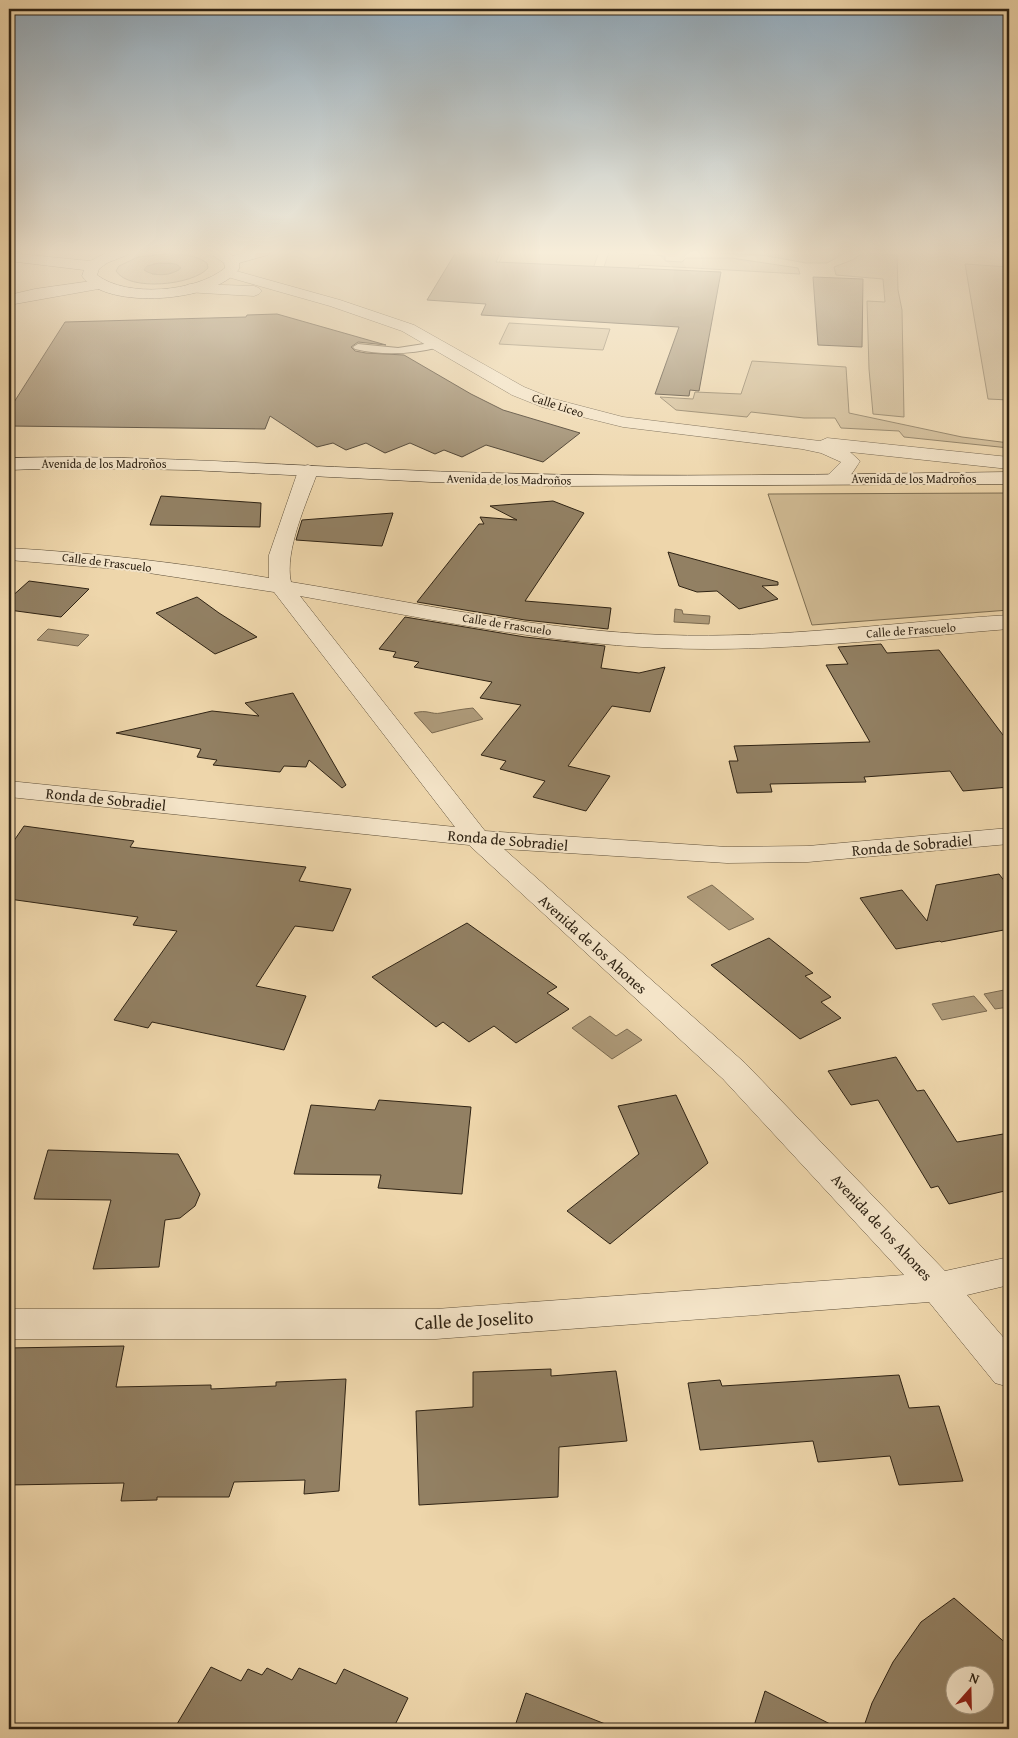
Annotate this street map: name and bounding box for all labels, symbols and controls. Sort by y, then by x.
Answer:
street label: Calle Liceo [530,389,586,421]
street label: Avenida de los Madroños [42,455,167,472]
street label: Avenida de los Madroños [446,469,572,489]
street label: Avenida de los Madroños [852,470,977,487]
street label: Calle de Frascuelo [61,548,153,576]
street label: Calle de Frascuelo [461,609,553,639]
street label: Calle de Frascuelo [866,618,956,642]
street label: Ronda de Sobradiel [45,782,167,816]
street label: Ronda de Sobradiel [447,824,569,856]
street label: Ronda de Sobradiel [851,829,973,861]
street label: Avenida de los Ahones [534,889,652,999]
street label: Avenida de los Ahones [827,1169,937,1285]
street label: Calle de Joselito [414,1303,534,1337]
north arrow [946,1666,996,1716]
text: N [967,1667,983,1689]

